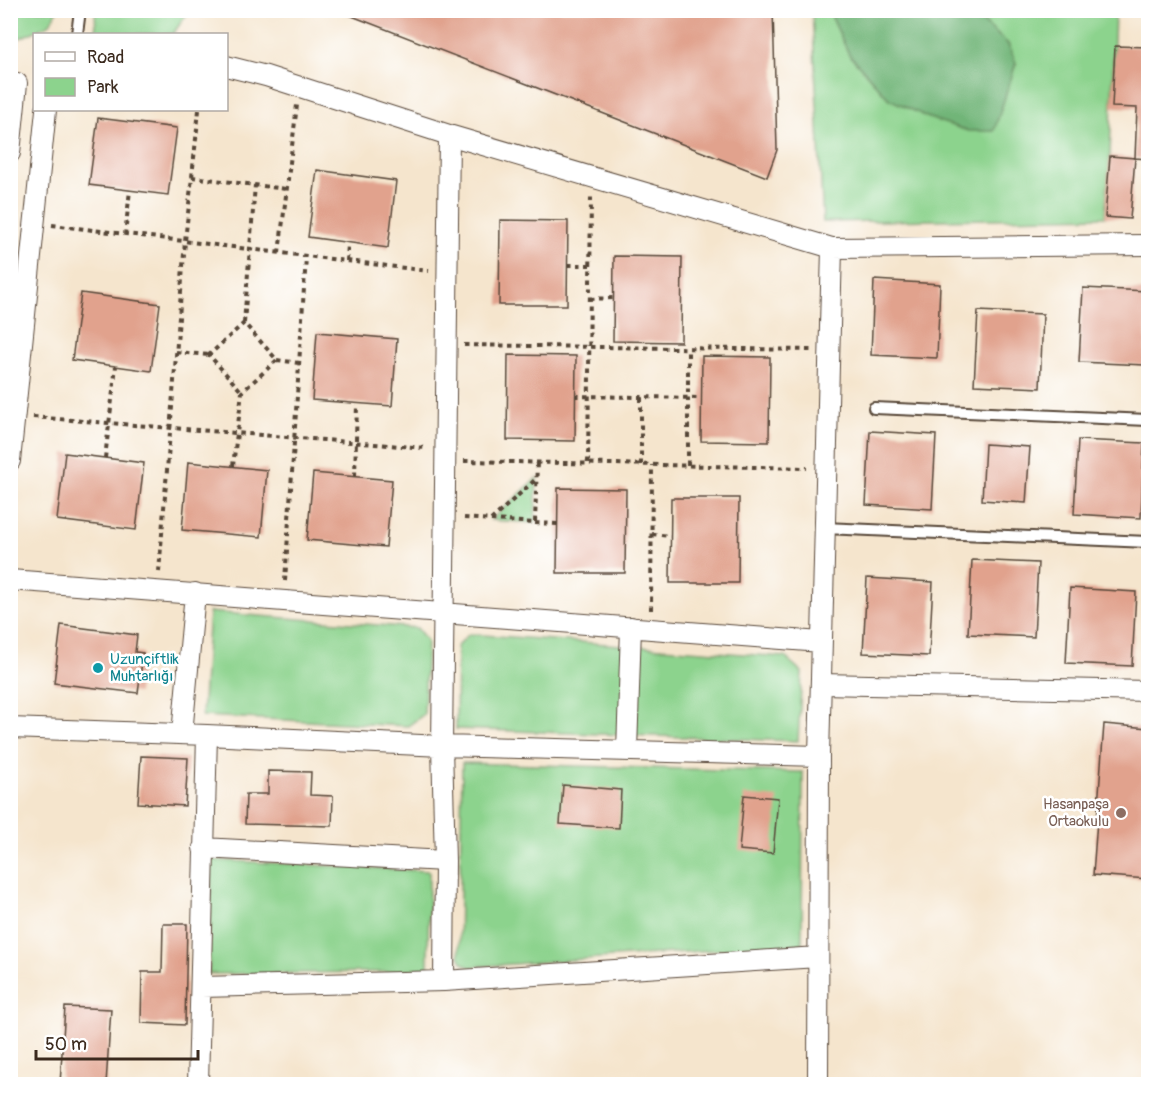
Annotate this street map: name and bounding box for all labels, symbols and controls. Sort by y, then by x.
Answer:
legend [33,33,228,111]
text: Road [87,46,124,69]
text: Park [87,76,119,99]
place label: Uzunçiftlik Muhtarlığı [110,650,180,686]
marker: Uzunçiftlik Muhtarlığı [91,661,105,675]
place label: Hasanpaşa Ortaokulu [1043,795,1109,831]
marker: Hasanpaşa Ortaokulu [1114,806,1128,820]
scale bar [36,1023,198,1061]
text: 50 m [45,1033,87,1056]

